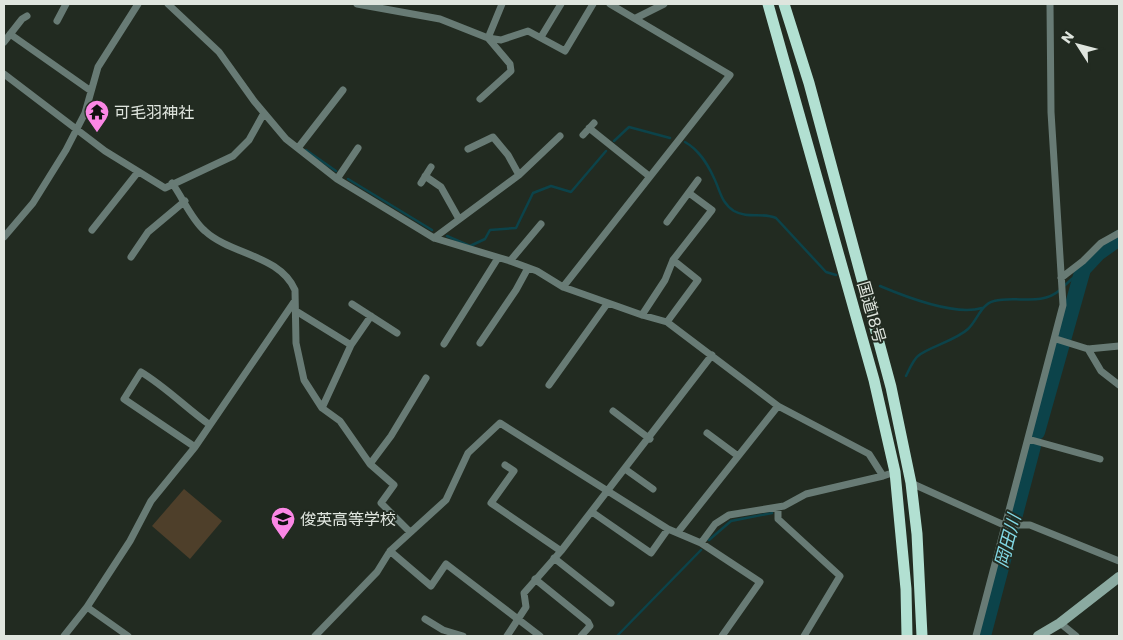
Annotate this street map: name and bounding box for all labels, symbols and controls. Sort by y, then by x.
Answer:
north arrow [1053,20,1103,70]
text: N [1056,27,1079,47]
temple icon: 可毛羽神社 [84,99,110,133]
place label: 可毛羽神社 [114,101,194,124]
street label: 国道18号 [852,279,891,346]
school or university icon: 俊英高等学校 [270,506,296,540]
place label: 俊英高等学校 [300,508,396,531]
water label: 岡田川 [988,510,1027,570]

